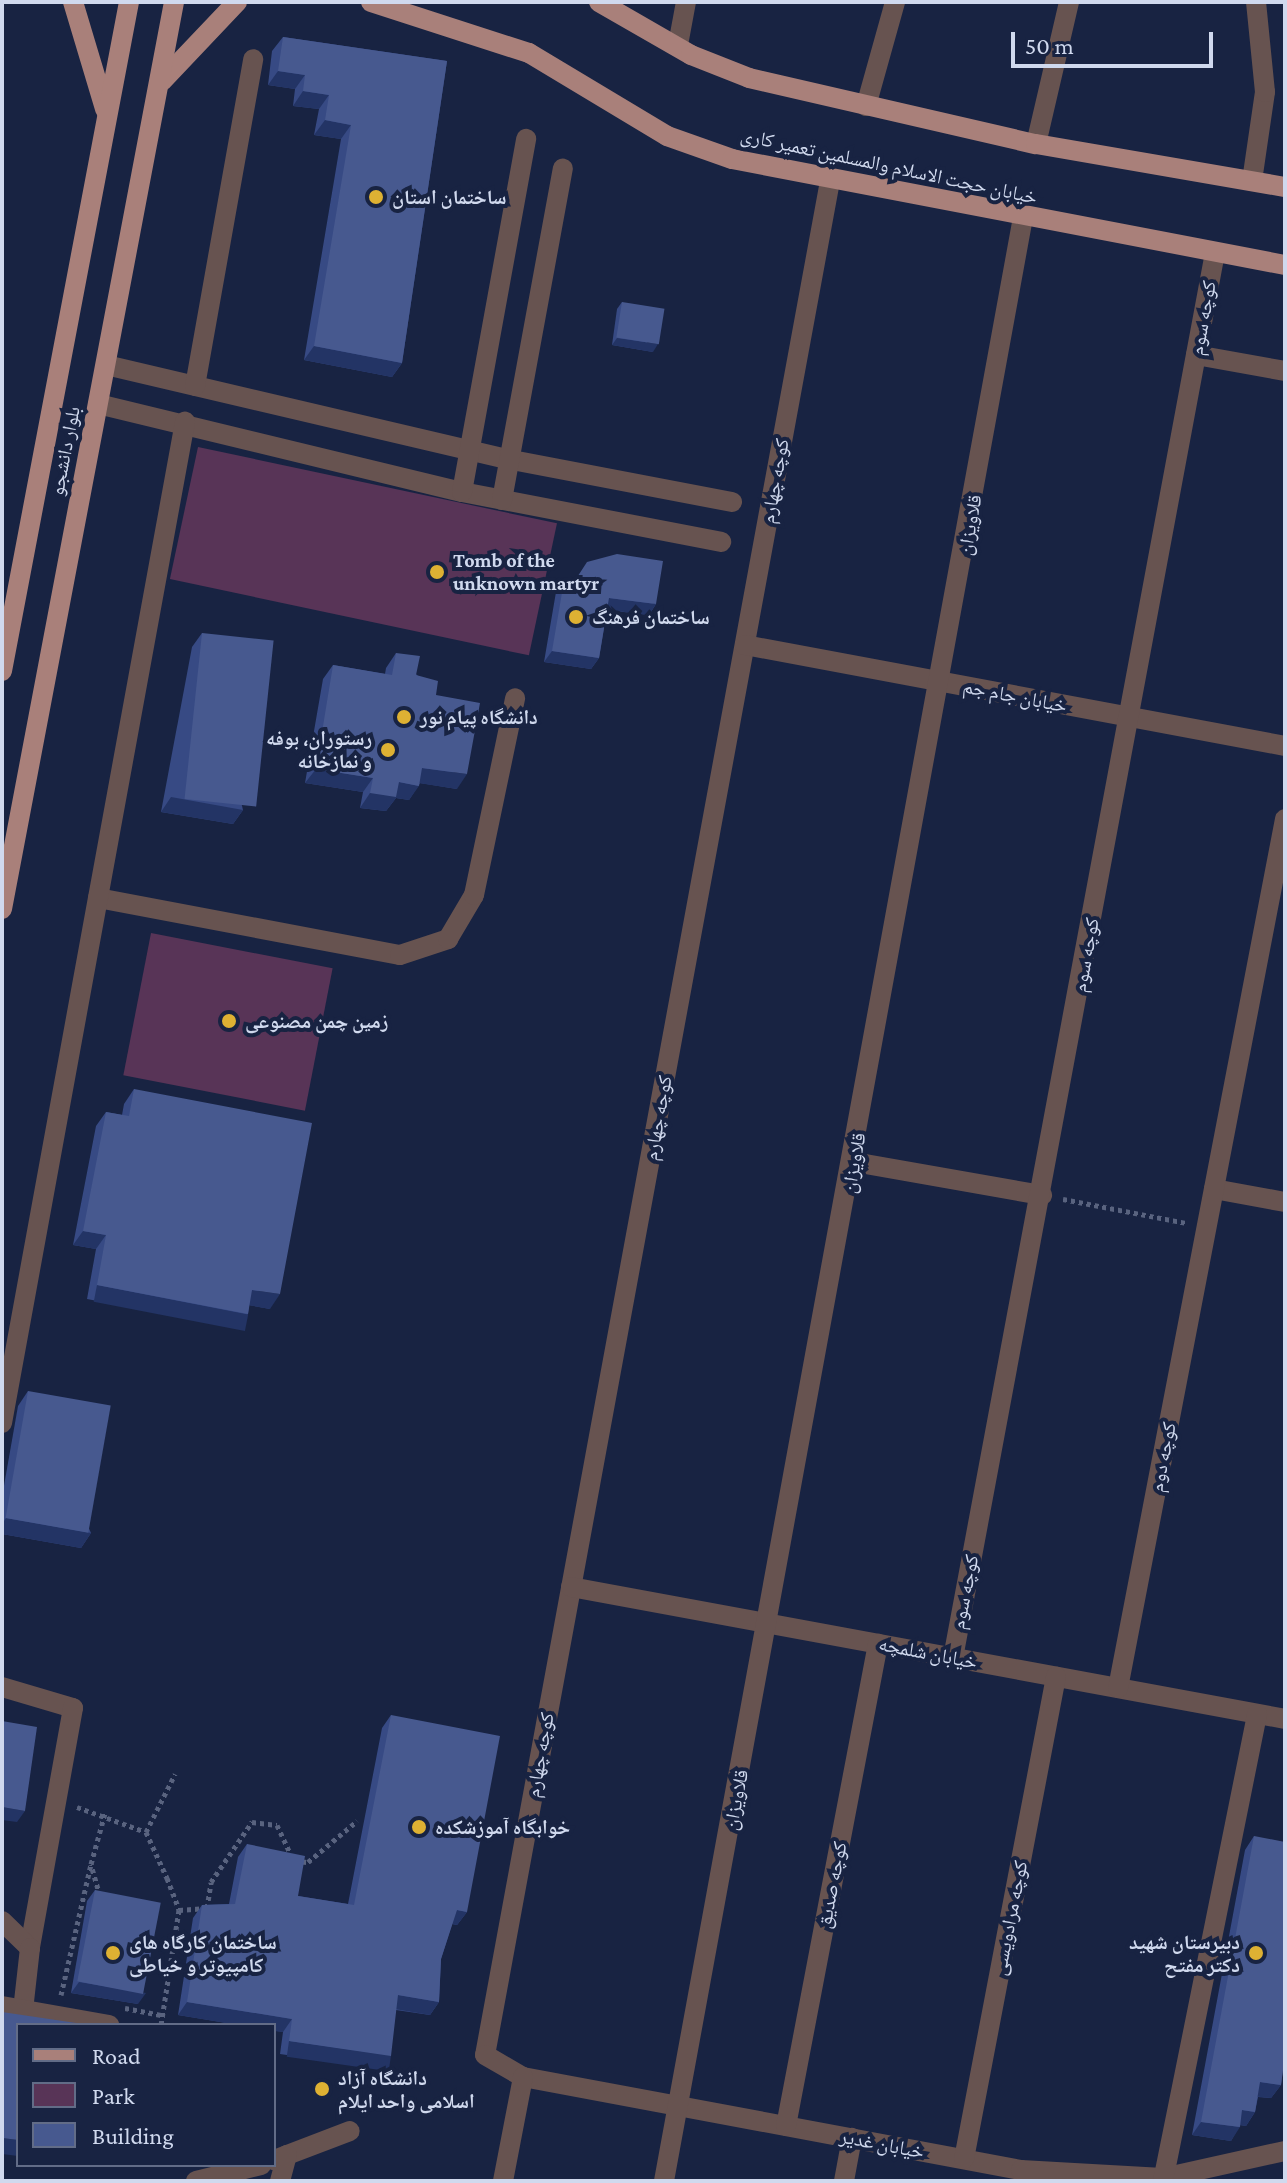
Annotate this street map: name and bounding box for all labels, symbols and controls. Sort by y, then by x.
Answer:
scale bar [1015,16,1217,66]
text: 50 m [1025,32,1074,59]
street label: خیابان حجت الاسلام والمسلمین تعمیر کاری [738,123,1040,209]
place label: ساختمان استان [392,185,507,209]
marker: ساختمان استان [367,188,385,206]
street label: کوچه سوم [1185,279,1221,357]
street label: بلوار دانشجو [45,404,85,498]
street label: کوچه چهارم [756,437,794,525]
street label: قلاویزان [953,493,987,557]
place label: Tomb of the unknown martyr [453,548,599,595]
marker: Tomb of the unknown martyr [428,563,446,581]
place label: ساختمان فرهنگ [592,605,710,629]
marker: ساختمان فرهنگ [567,608,585,626]
street label: خیابان جام جم [961,674,1069,718]
place label: دانشگاه پیام نور [420,705,538,729]
marker: دانشگاه پیام نور [395,708,413,726]
place label: رستوران، بوفه و نمازخانه [266,726,372,773]
marker: رستوران، بوفه و نمازخانه [379,741,397,759]
street label: کوچه سوم [1068,916,1104,994]
place label: زمین چمن مصنوعی [245,1009,388,1033]
marker: زمین چمن مصنوعی [220,1012,238,1030]
street label: کوچه چهارم [639,1074,677,1162]
street label: قلاویزان [837,1131,871,1195]
street label: کوچه دوم [1144,1420,1182,1494]
street label: کوچه سوم [946,1553,984,1631]
street label: خیابان شلمچه [877,1632,979,1674]
street label: کوچه چهارم [521,1711,559,1799]
street label: قلاویزان [718,1768,754,1832]
place label: خوابگاه آموزشکده [435,1815,570,1839]
marker: خوابگاه آموزشکده [410,1818,428,1836]
street label: کوچه صدیق [812,1839,852,1931]
street label: کوچه مرادویسی [987,1858,1033,1978]
place label: ساختمان کارگاه های کامپیوتر و خیاطی [129,1930,277,1977]
place label: دبیرستان شهید دکتر مفتح [1129,1930,1240,1977]
marker: ساختمان کارگاه های کامپیوتر و خیاطی [104,1944,122,1962]
marker: دبیرستان شهید دکتر مفتح [1247,1944,1265,1962]
legend [16,2023,276,2167]
text: Road [92,2042,141,2069]
place label: دانشگاه آزاد اسلامی واحد ایلام [338,2066,475,2113]
marker: دانشگاه آزاد اسلامی واحد ایلام [313,2080,331,2098]
text: Park [92,2082,135,2109]
text: Building [92,2122,174,2149]
street label: خیابان غدیر [838,2124,926,2164]

